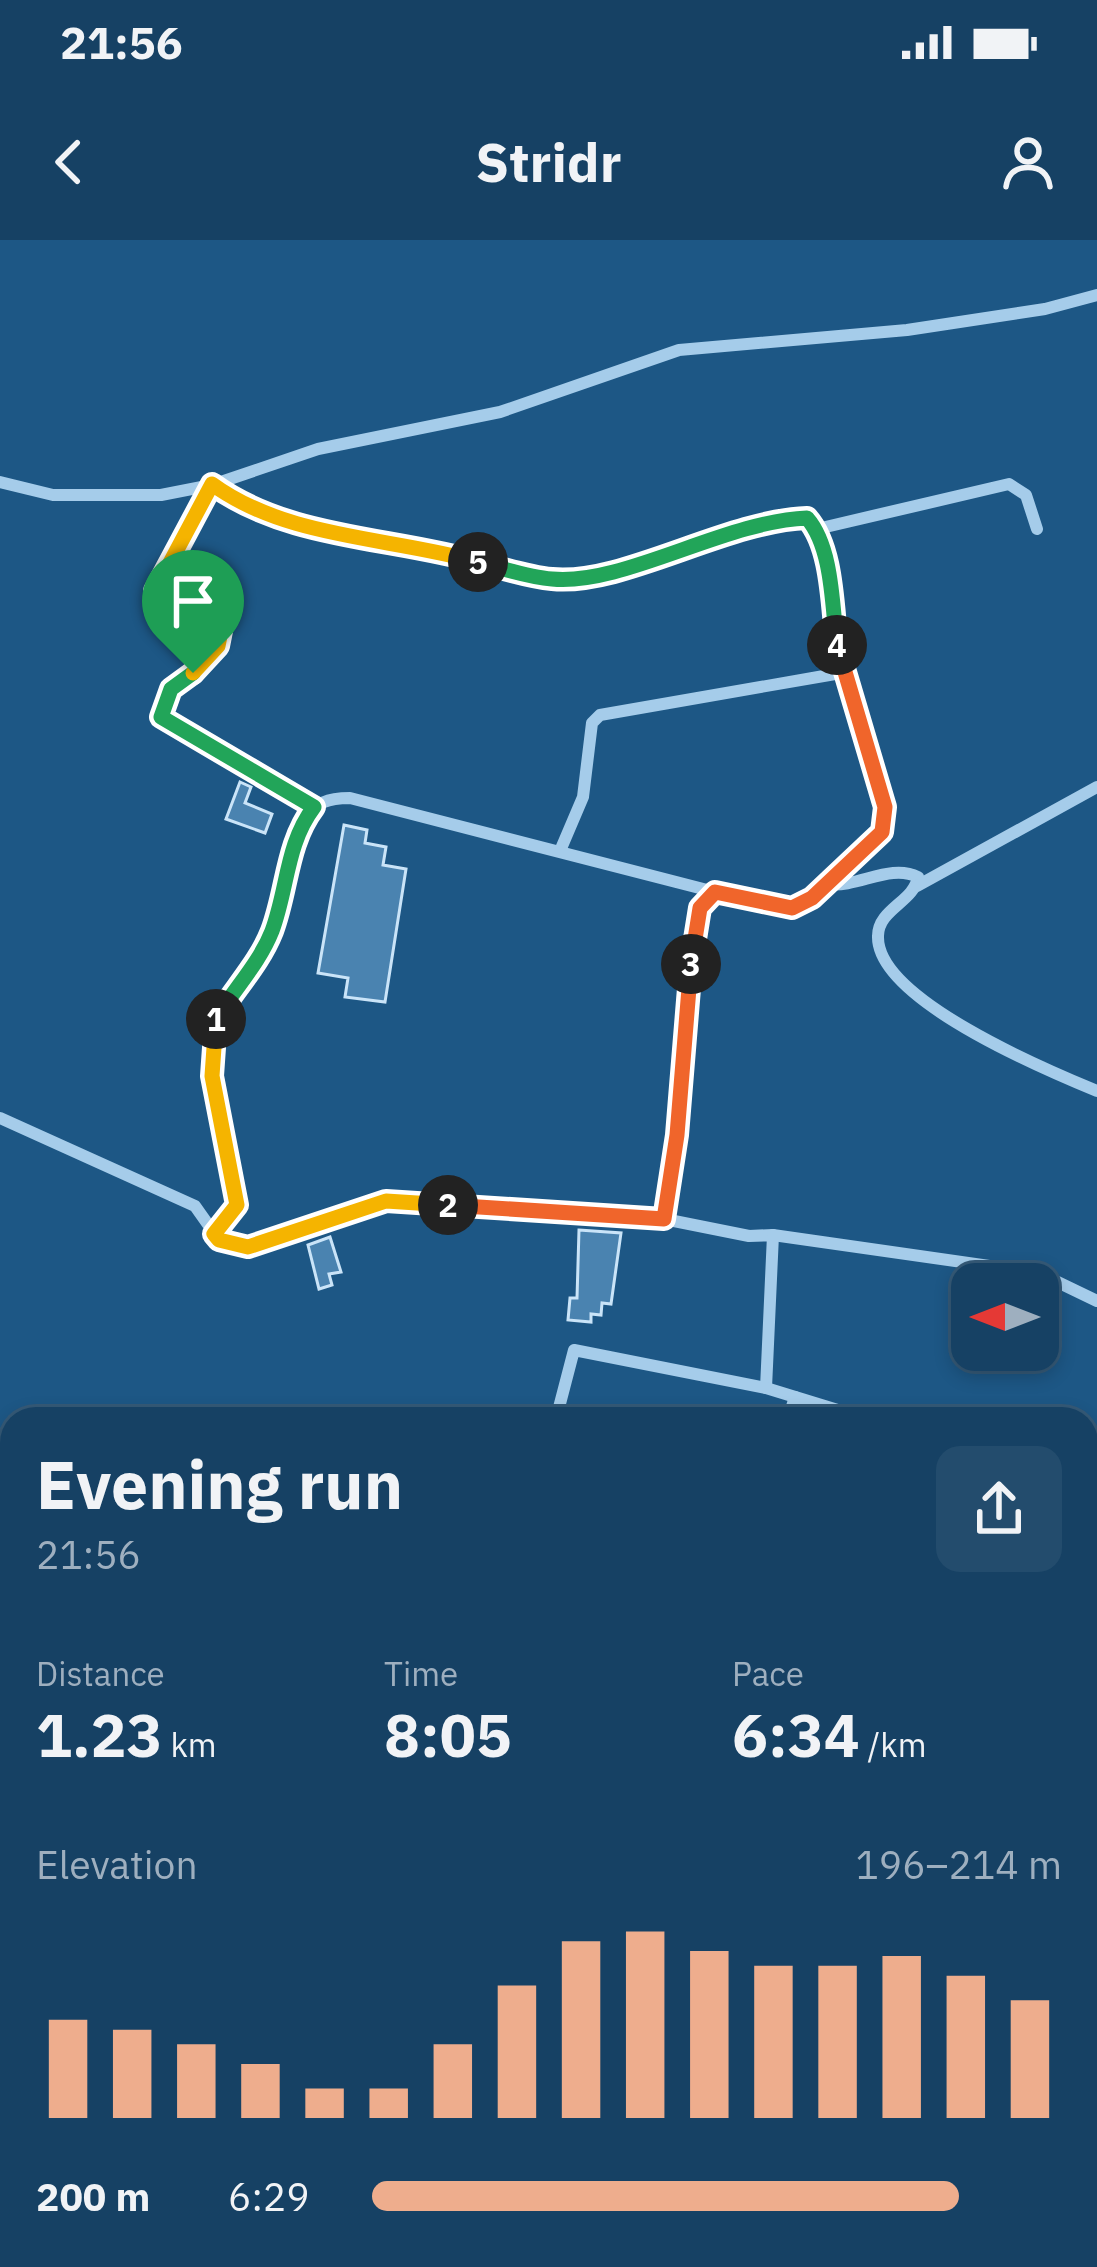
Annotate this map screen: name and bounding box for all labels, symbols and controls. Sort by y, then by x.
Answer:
text: 21:56 [60,13,183,71]
text: Stridr [475,127,622,197]
icon: back [36,129,102,195]
icon: person [995,129,1061,195]
pin: 5 [448,532,508,592]
text: 5 [468,540,488,583]
pin [142,550,244,673]
icon: arrive [160,568,226,634]
pin: 4 [807,615,867,675]
text: 4 [827,623,847,666]
pin: 3 [661,934,721,994]
text: 3 [681,942,701,985]
pin: 1 [186,989,246,1049]
text: 1 [206,997,226,1040]
pin: 2 [418,1175,478,1235]
text: 2 [438,1183,458,1226]
north arrow [951,1263,1059,1371]
map controls [951,1263,1059,1371]
text: Evening run [36,1441,403,1527]
button: share [936,1446,1062,1572]
text: 21:56 [36,1529,141,1580]
text: Distance [36,1652,165,1695]
text: Time [384,1652,458,1695]
text: Pace [732,1652,804,1695]
text: 1.23 [36,1695,163,1774]
text: 8:05 [384,1695,512,1774]
text: 6:34 [732,1695,860,1774]
text: km [163,1723,217,1766]
text: /km [860,1723,926,1766]
text: Elevation [36,1839,198,1890]
text: 196–214 m [855,1839,1062,1890]
text: 200 m [36,2171,150,2222]
text: 6:29 [228,2171,310,2222]

